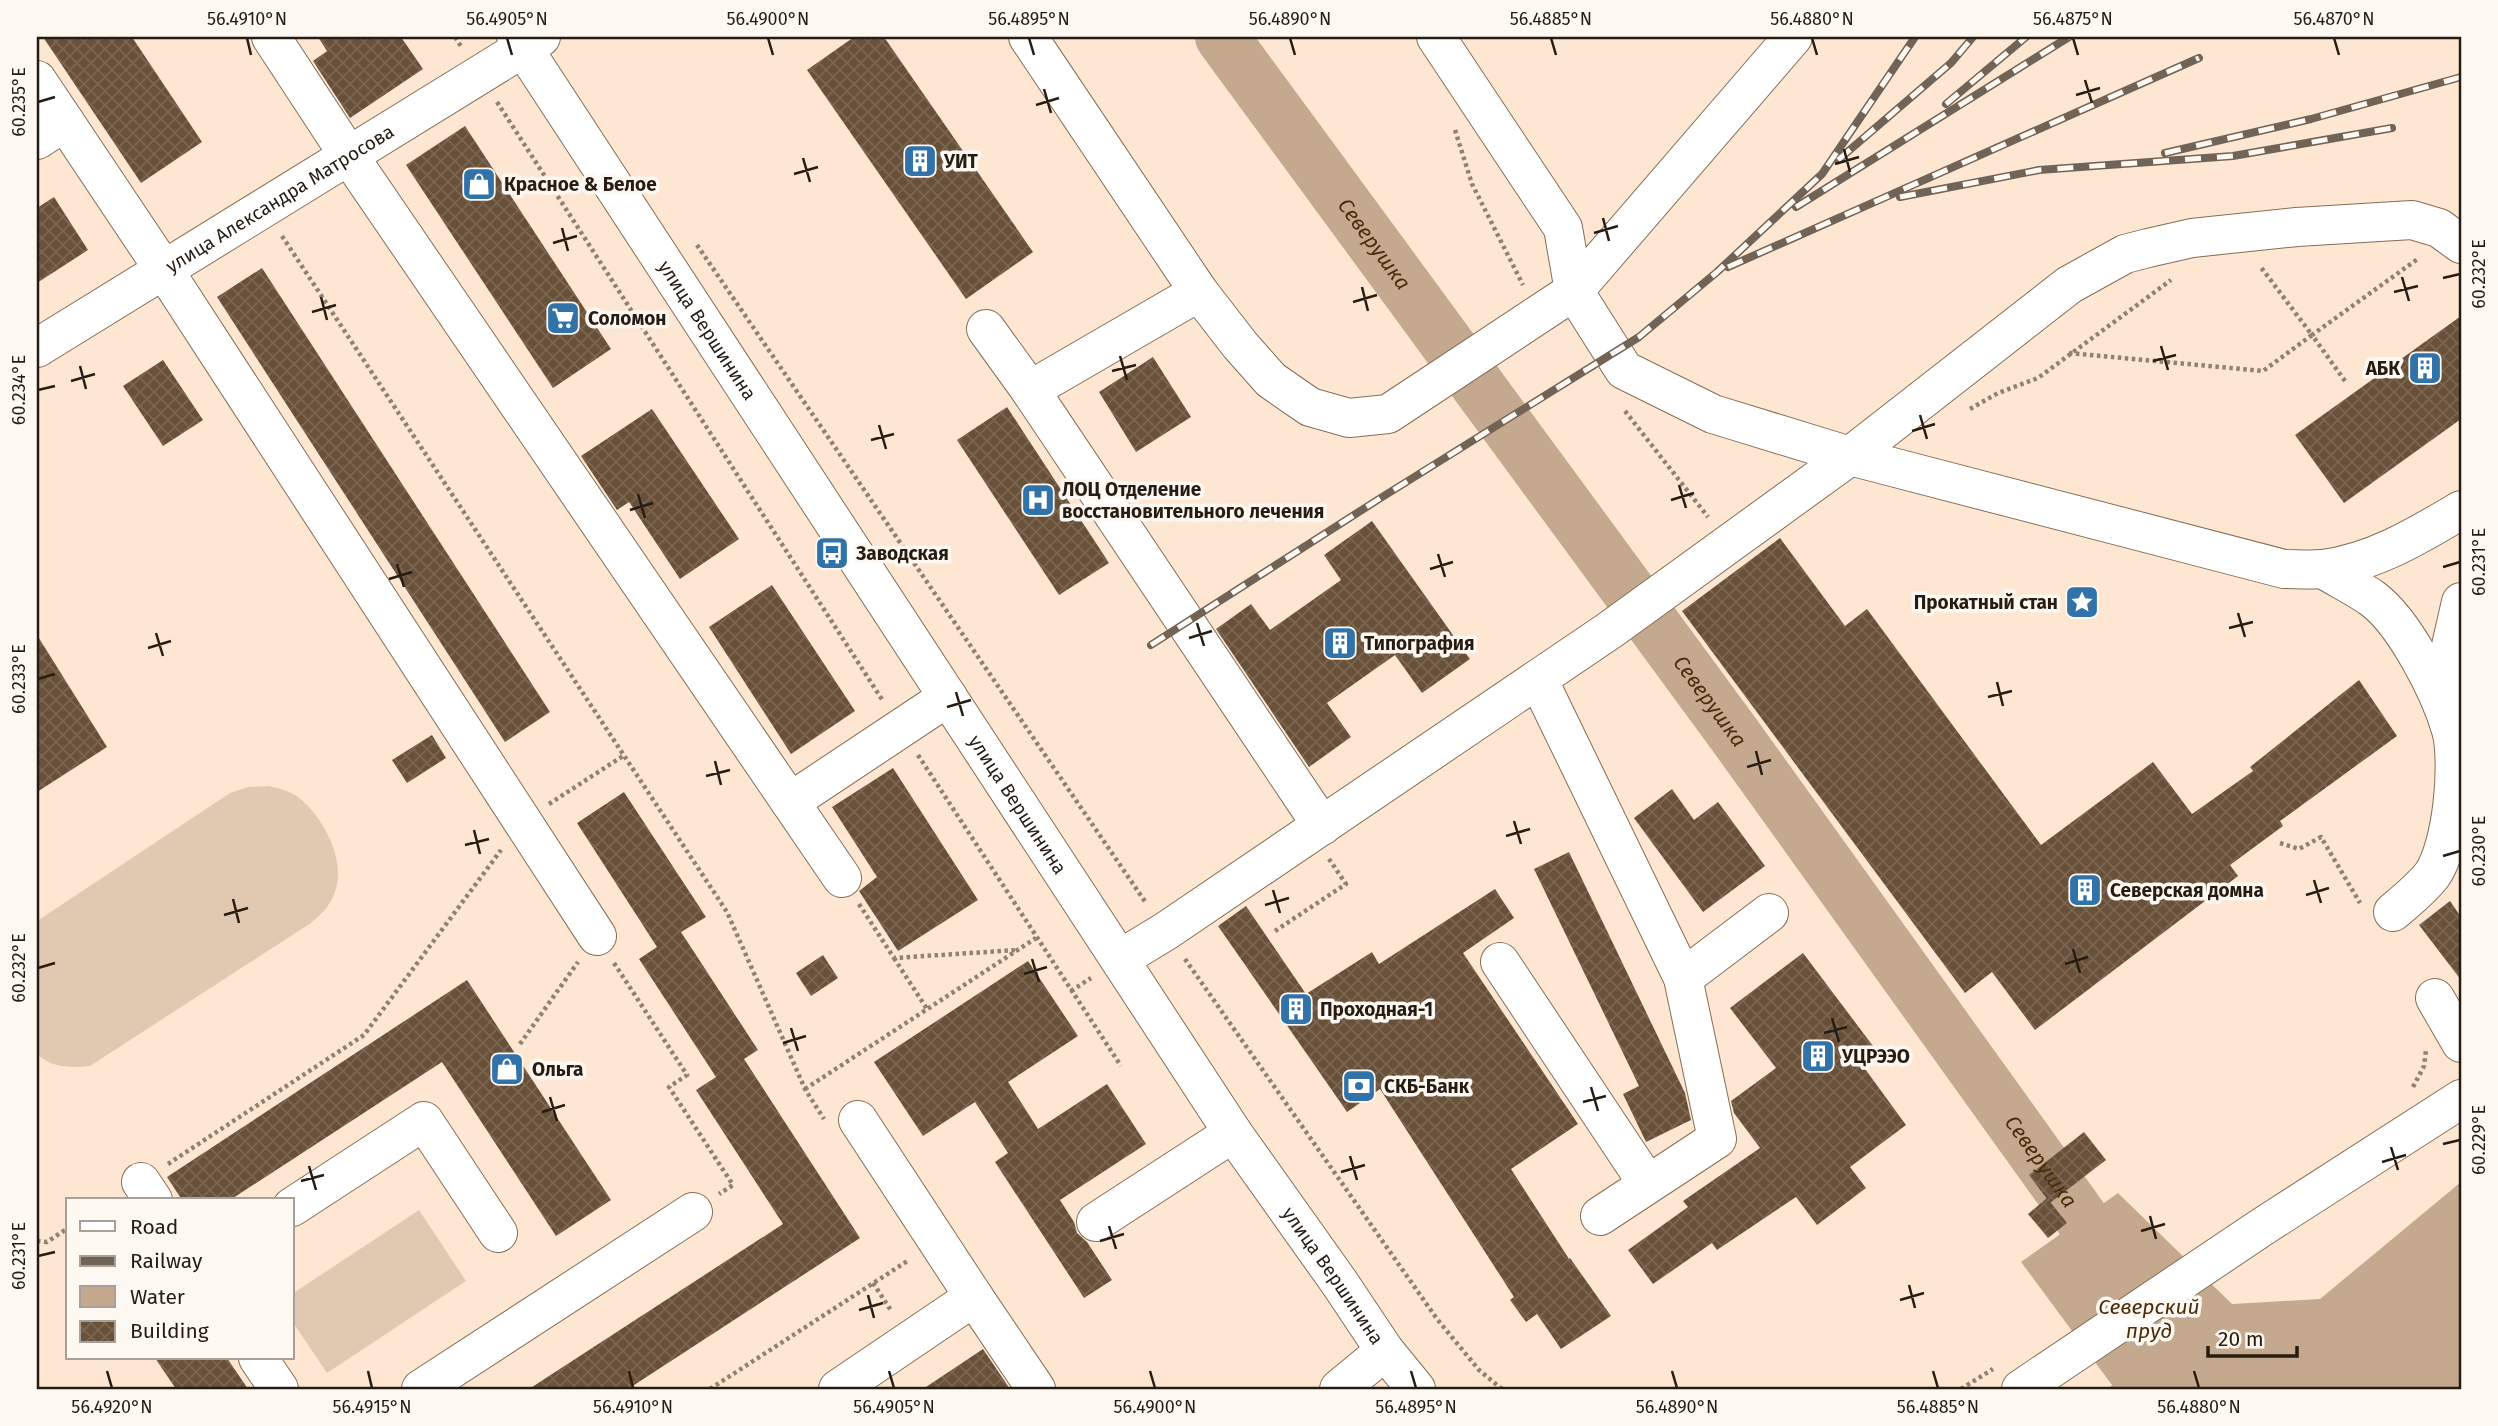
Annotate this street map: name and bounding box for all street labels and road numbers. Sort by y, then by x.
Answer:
street label: улица Александра Матросова [161,119,398,277]
street label: улица Вершинина [654,256,762,404]
street label: улица Вершинина [964,730,1072,878]
street label: улица Вершинина [1278,1202,1389,1349]

